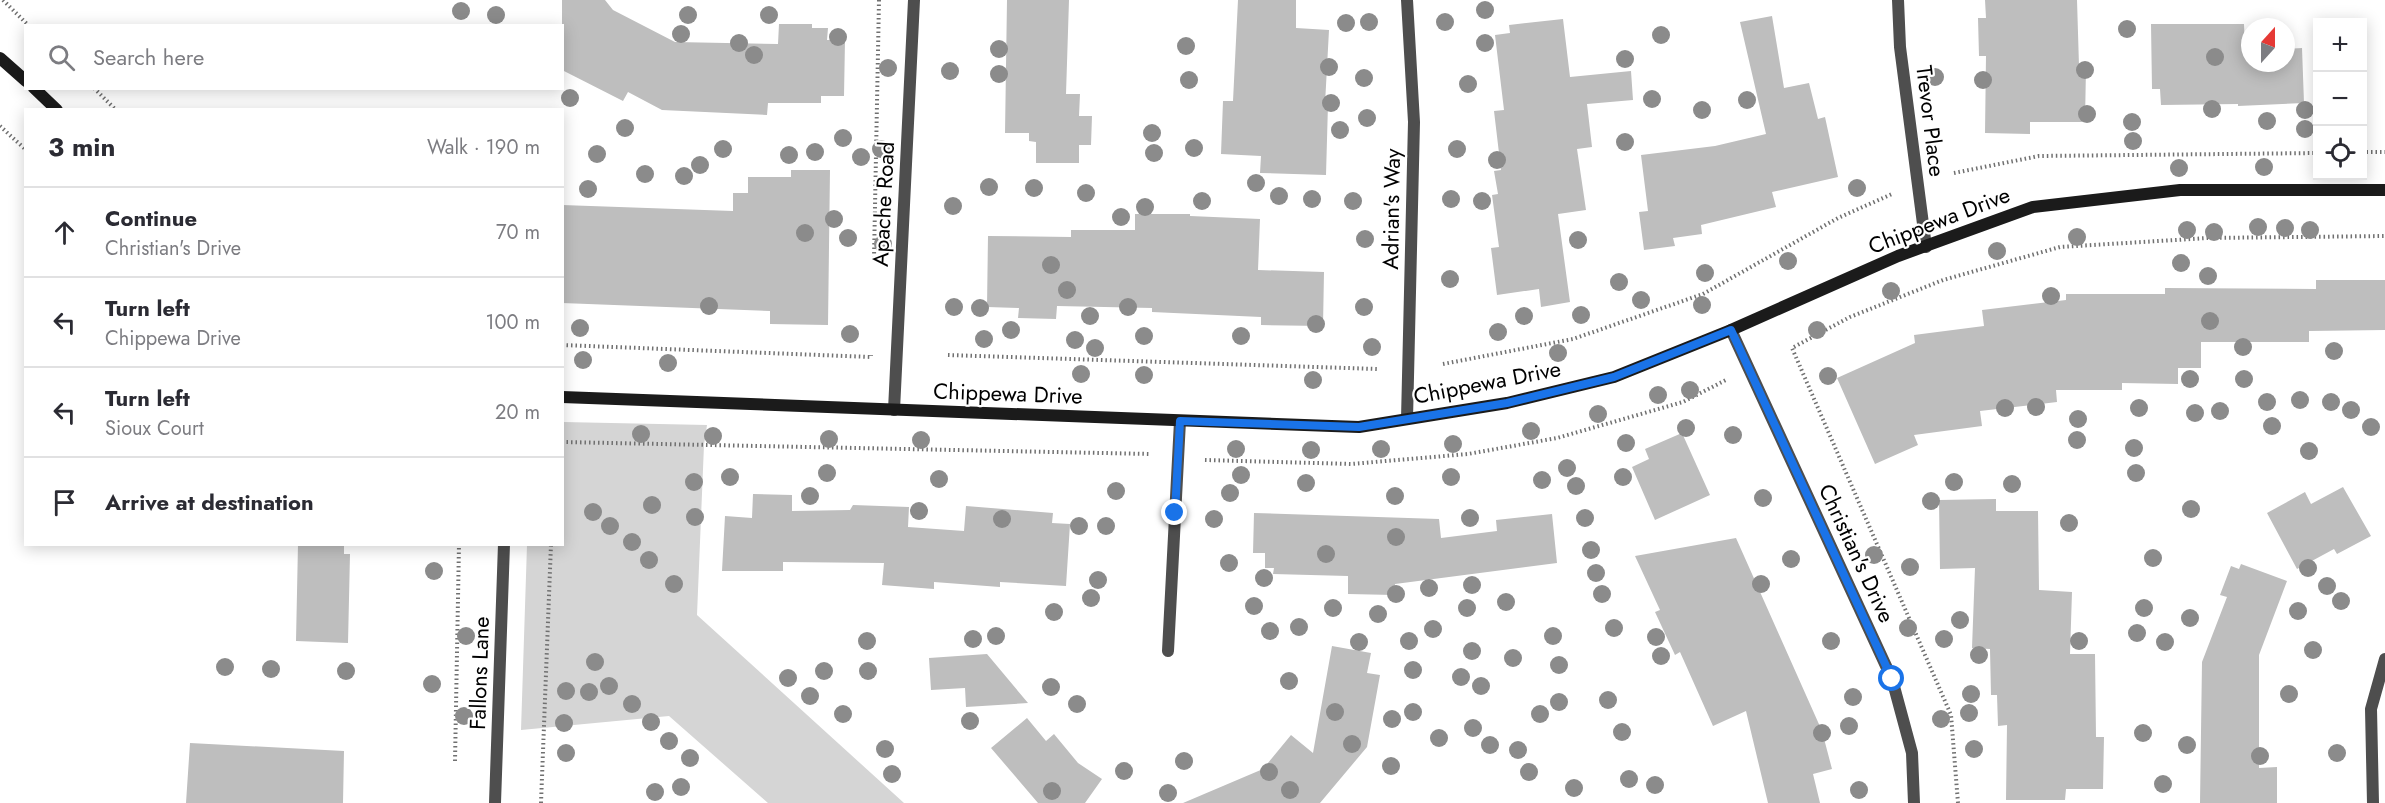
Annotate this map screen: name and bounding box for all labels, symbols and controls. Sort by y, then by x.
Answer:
north arrow [2241,18,2295,72]
map controls [2313,18,2367,180]
button: + [2313,18,2367,72]
search box [24,24,564,90]
icon: search [45,41,78,74]
text: Search here [93,41,204,73]
street label: Trevor Place [1908,64,1954,178]
button: − [2313,72,2367,126]
button: locate [2313,126,2367,180]
text: 3 min [48,128,115,166]
text: Walk · 190 m [427,133,540,162]
street label: Apache Road [864,141,902,267]
street label: Adrian's Way [1374,148,1408,270]
street label: Chippewa Drive [1863,178,2015,262]
text: Continue [105,202,197,234]
icon: ahead [48,216,81,249]
text: 70 m [496,218,540,247]
text: Christian's Drive [105,234,241,263]
text: Turn left [105,292,190,324]
icon: left [48,306,81,339]
text: 100 m [485,308,540,337]
text: Chippewa Drive [105,324,241,353]
street label: Chippewa Drive [1411,352,1563,412]
street label: Chippewa Drive [933,374,1083,412]
text: Turn left [105,382,190,414]
icon: left [48,396,81,429]
text: 20 m [495,398,540,427]
text: Sioux Court [105,414,204,443]
street label: Christian's Drive [1811,478,1903,628]
icon: arrive [48,486,81,519]
text: Arrive at destination [105,486,314,518]
route end [1161,499,1187,525]
street label: Fallons Lane [461,616,497,730]
route start [1878,665,1904,691]

